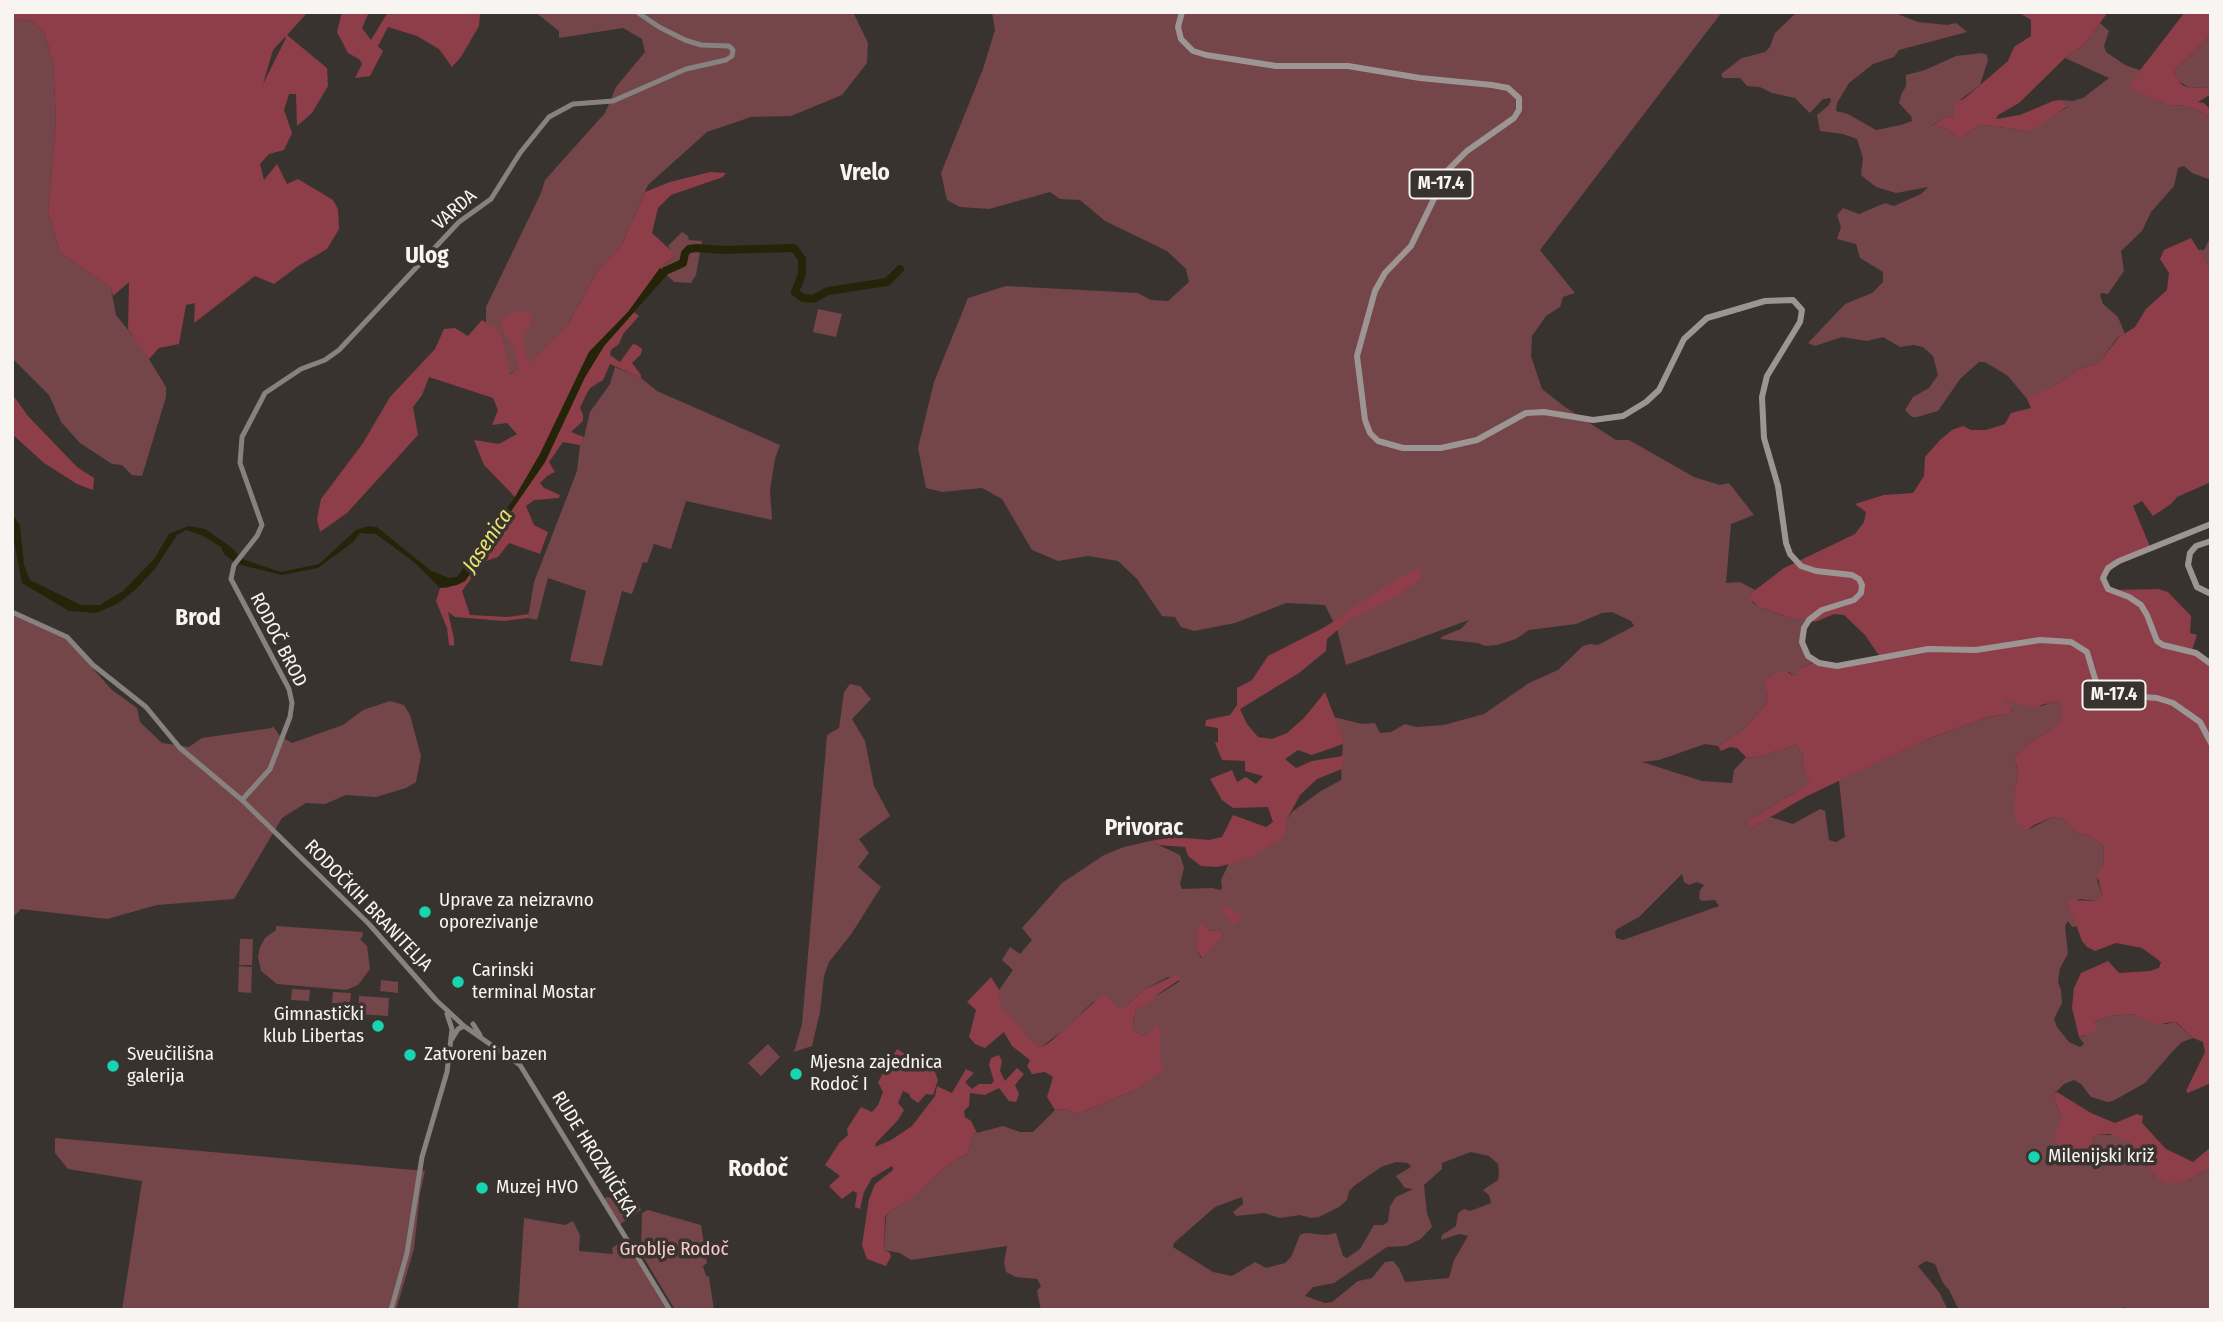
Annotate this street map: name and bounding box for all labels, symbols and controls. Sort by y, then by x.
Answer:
district label: Vrelo [840,160,890,188]
road number: M-17.4 [1410,169,1472,198]
street label: VARDA [428,185,482,235]
district label: Ulog [405,243,449,271]
water label: Jasenica [458,504,518,578]
street label: RODOČ BROD [245,589,311,691]
district label: Brod [175,605,221,633]
road number: M-17.4 [2082,680,2146,710]
district label: Privorac [1105,815,1183,843]
street label: RODOČKIH BRANITELJA [299,836,437,976]
place label: Uprave za neizravno oporezivanje [439,890,594,934]
marker: Uprave za neizravno oporezivanje [417,904,433,920]
place label: Carinski terminal Mostar [472,960,596,1004]
marker: Carinski terminal Mostar [450,974,466,990]
place label: Gimnastički klub Libertas [263,1004,364,1048]
marker: Gimnastički klub Libertas [370,1018,386,1034]
place label: Sveučilišna galerija [127,1044,214,1088]
place label: Zatvoreni bazen [424,1044,547,1066]
marker: Zatvoreni bazen [402,1047,418,1063]
place label: Mjesna zajednica Rodoč I [810,1052,942,1096]
marker: Sveučilišna galerija [105,1058,121,1074]
marker: Mjesna zajednica Rodoč I [788,1066,804,1082]
street label: RUDE HROZNIČEKA [546,1087,642,1221]
place label: Milenijski križ [2048,1146,2154,1168]
marker: Milenijski križ [2026,1149,2042,1165]
district label: Rodoč [728,1156,788,1184]
place label: Muzej HVO [496,1177,578,1199]
marker: Muzej HVO [474,1180,490,1196]
park label: Groblje Rodoč [619,1239,729,1261]

